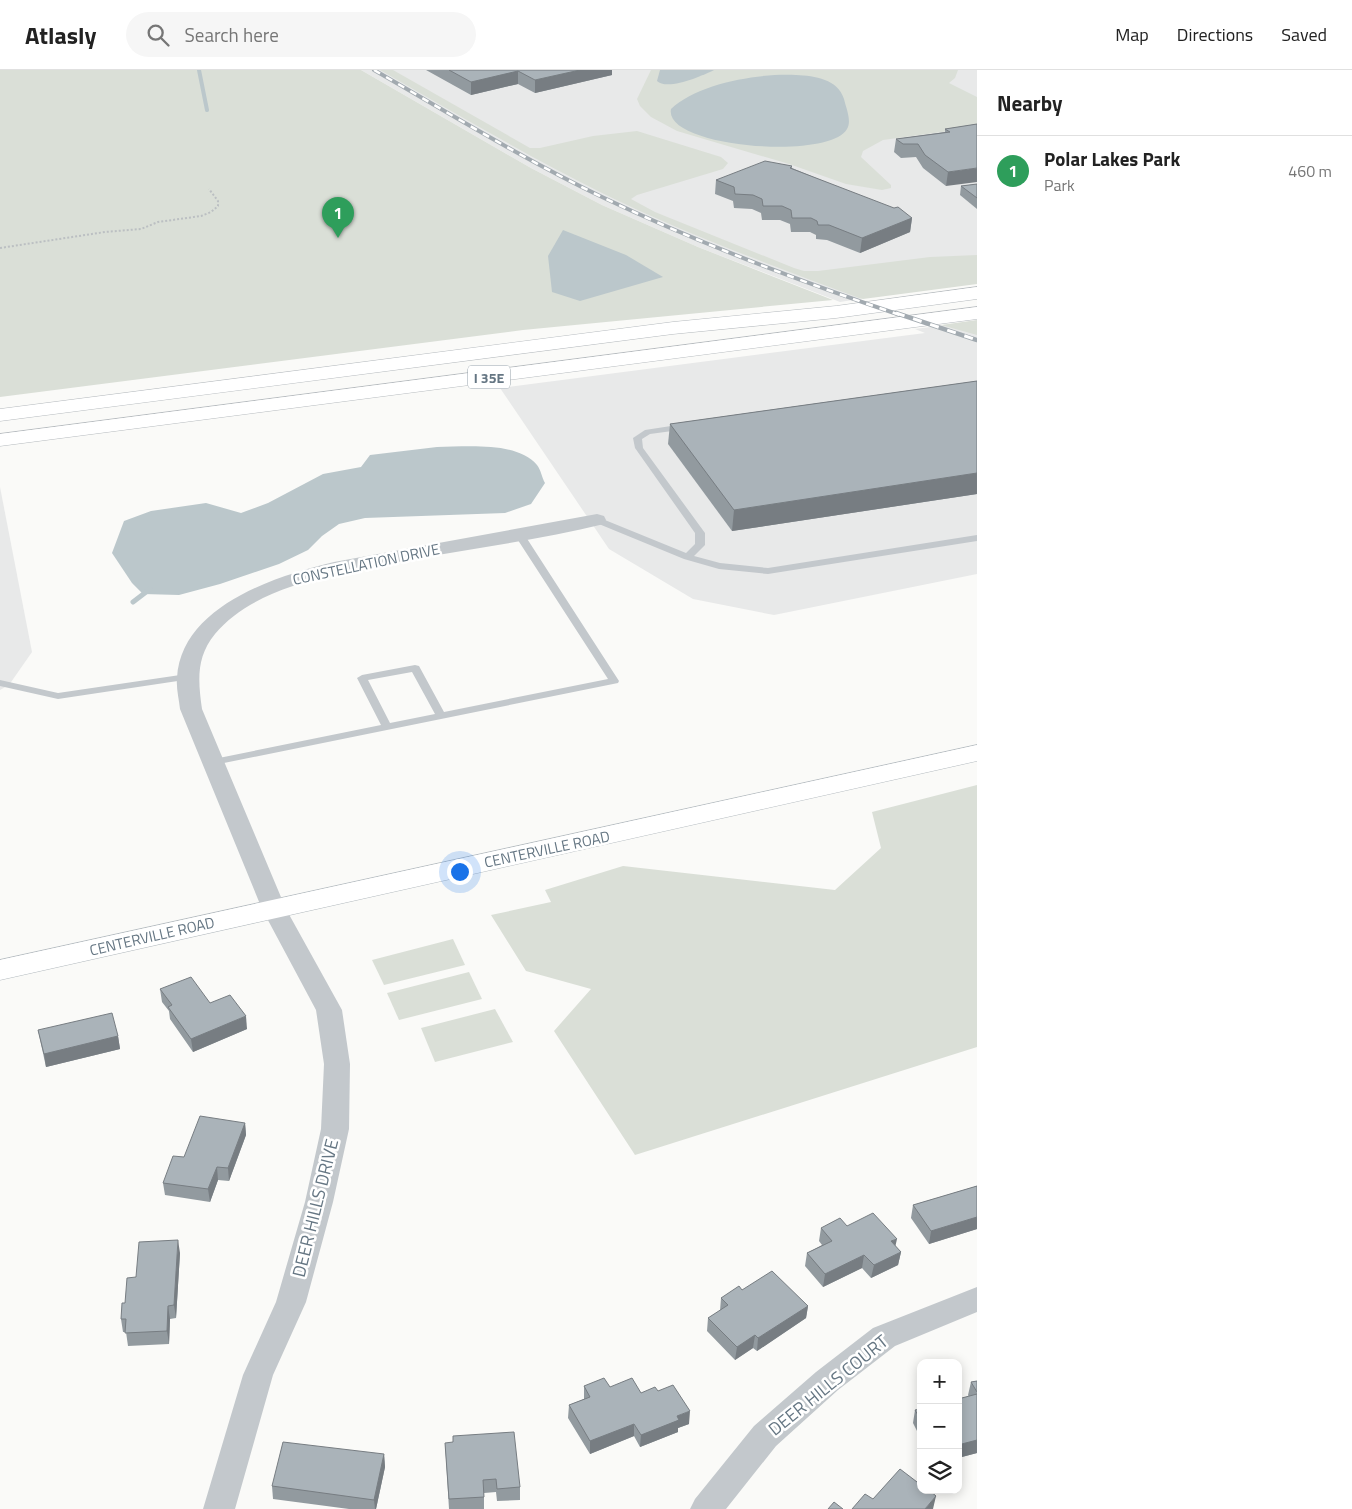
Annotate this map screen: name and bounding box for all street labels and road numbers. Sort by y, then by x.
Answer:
road number: I 35E [468,366,510,388]
street label: CONSTELLATION DRIVE [290,537,442,591]
street label: CENTERVILLE ROAD [482,824,612,874]
street label: CENTERVILLE ROAD [87,910,217,962]
street label: DEER HILLS DRIVE [285,1136,345,1280]
street label: DEER HILLS COURT [762,1328,894,1442]

